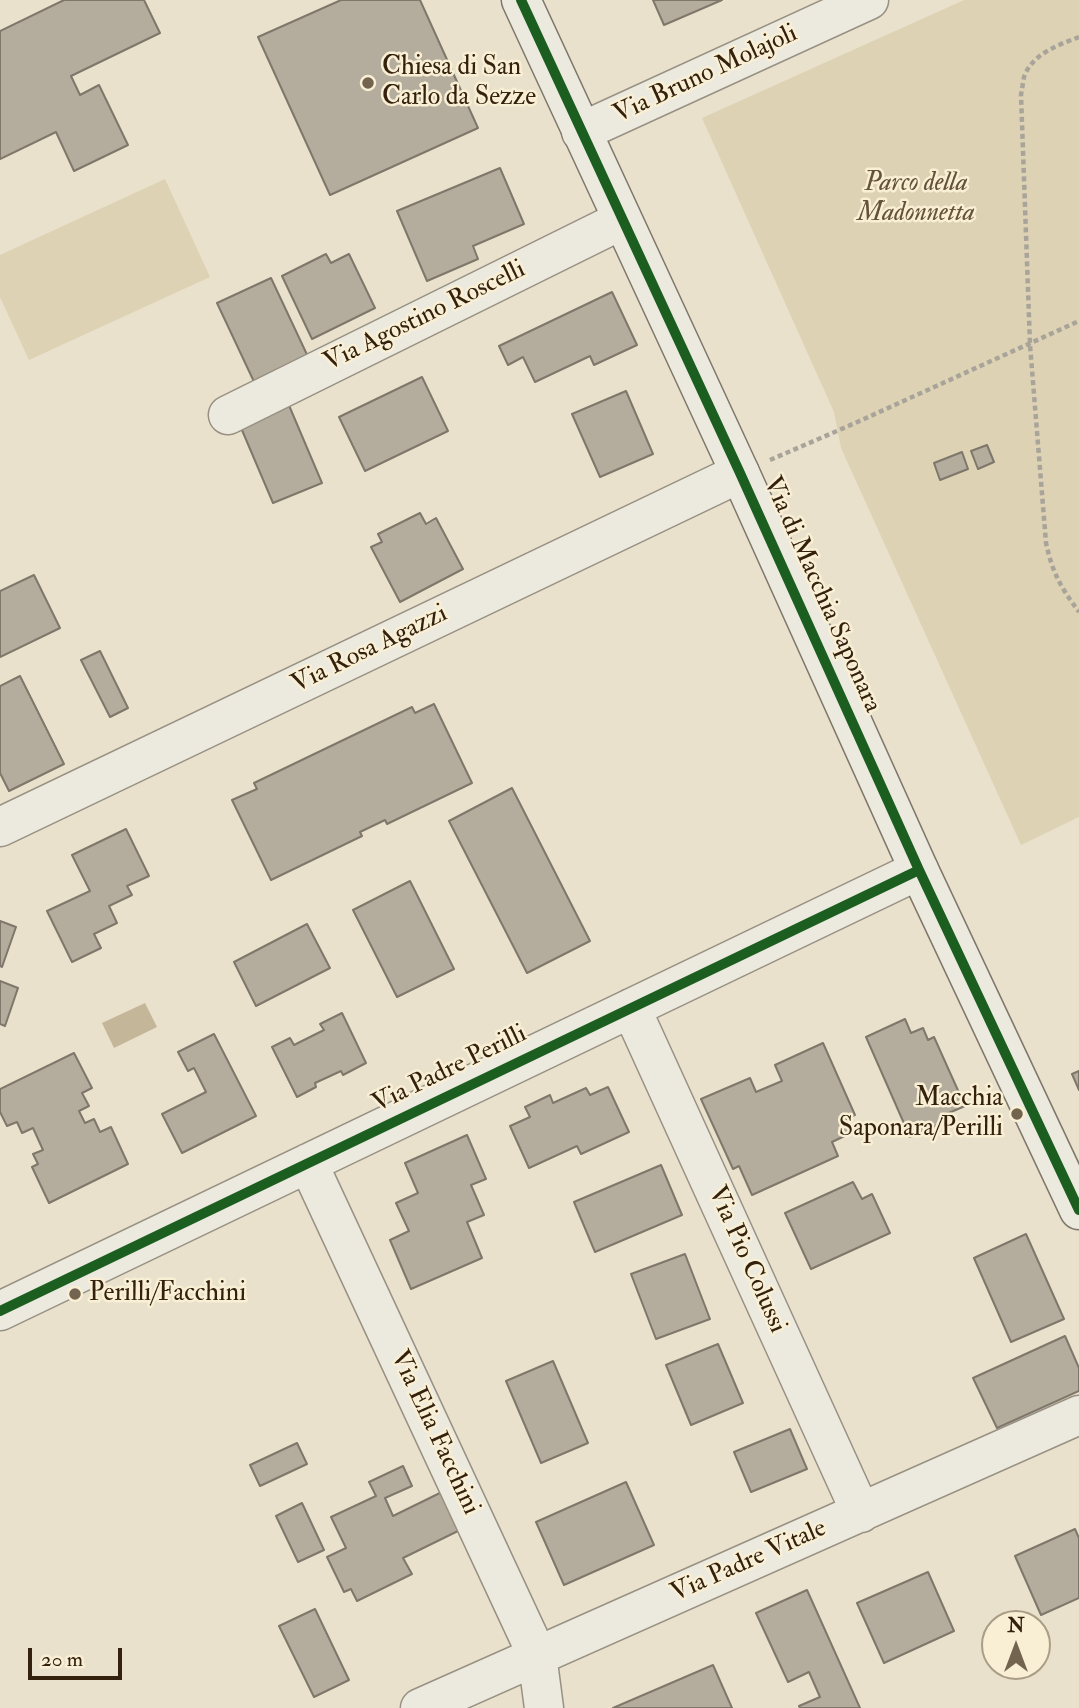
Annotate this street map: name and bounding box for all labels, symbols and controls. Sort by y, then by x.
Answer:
street label: Via Bruno Molajoli [609,19,803,131]
place label: Chiesa di San Carlo da Sezze [382,52,536,114]
marker: Chiesa di San Carlo da Sezze [360,75,376,91]
park label: Parco della Madonnetta [857,168,975,230]
street label: Via Agostino Roscelli [319,255,531,379]
street label: Via di Macchia Saponara [755,472,887,718]
street label: Via Rosa Agazzi [287,599,453,701]
street label: Via Padre Perilli [368,1019,532,1121]
place label: Macchia Saponara/Perilli [839,1083,1003,1144]
marker: Macchia Saponara/Perilli [1009,1106,1025,1122]
street label: Via Pio Colussi [700,1182,792,1338]
place label: Perilli/Facchini [89,1278,246,1310]
marker: Perilli/Facchini [67,1286,83,1302]
street label: Via Elia Facchini [382,1346,486,1520]
street label: Via Padre Vitale [666,1514,832,1610]
north arrow [981,1610,1051,1680]
text: N [1007,1614,1025,1638]
scale bar [32,1634,126,1678]
text: 20 m [41,1646,83,1673]

